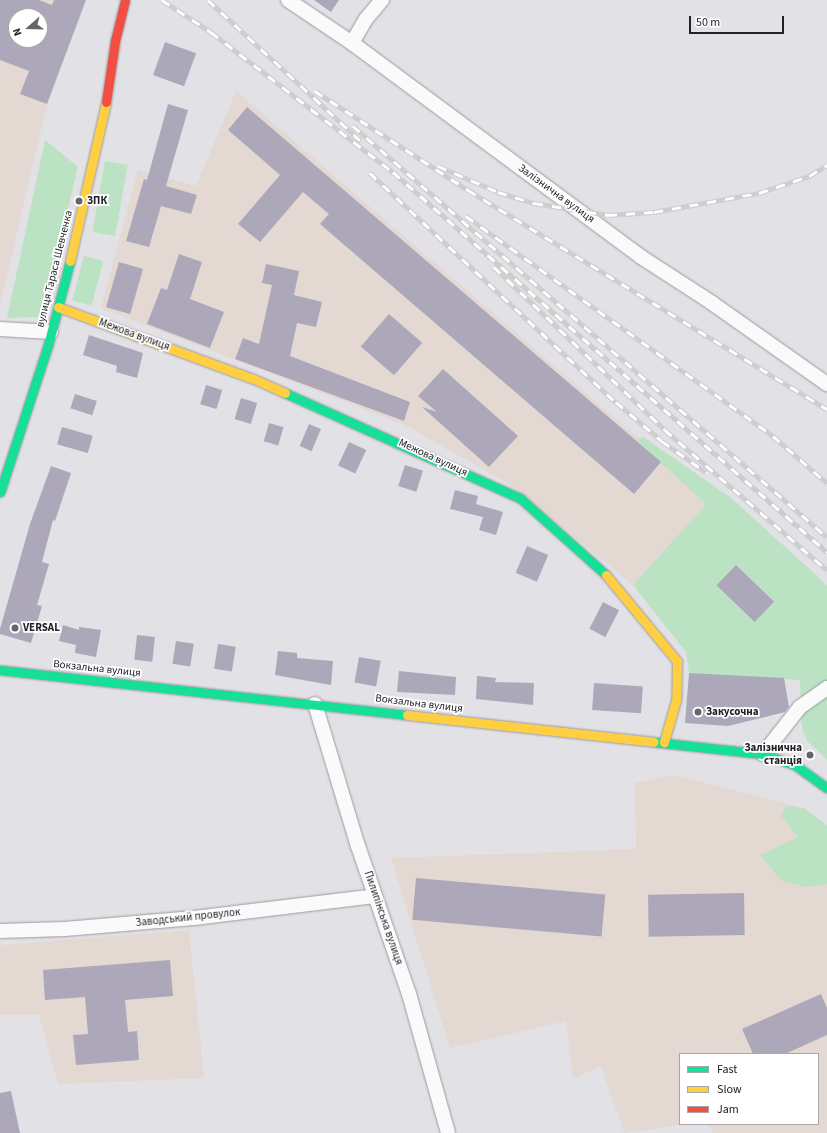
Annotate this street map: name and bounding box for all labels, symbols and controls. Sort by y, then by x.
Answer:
north arrow [8,8,48,48]
scale bar [691,8,786,34]
text: 50 m [696,14,720,31]
text: N [9,26,25,38]
street label: Залізнична вулиця [515,162,597,226]
place label: ЗПК [87,194,107,208]
marker: ЗПК [74,196,84,206]
street label: вулиця Тараса Шевченка [34,209,76,329]
street label: Межова вулиця [97,316,171,354]
street label: Межова вулиця [396,436,470,480]
place label: VERSAL [23,621,60,635]
marker: VERSAL [10,623,20,633]
street label: Вокзальна вулиця [53,658,141,680]
street label: Вокзальна вулиця [374,692,464,716]
place label: Закусочна [706,705,759,719]
marker: Закусочна [693,707,703,717]
place label: Залізнична станція [744,742,802,768]
marker: Залізнична станція [805,750,815,760]
street label: Пилипінська вулиця [361,869,405,967]
street label: Заводський провулок [135,906,241,930]
legend [679,1053,819,1125]
text: Fast [717,1061,737,1078]
text: Slow [717,1081,742,1098]
text: Jam [717,1101,739,1118]

